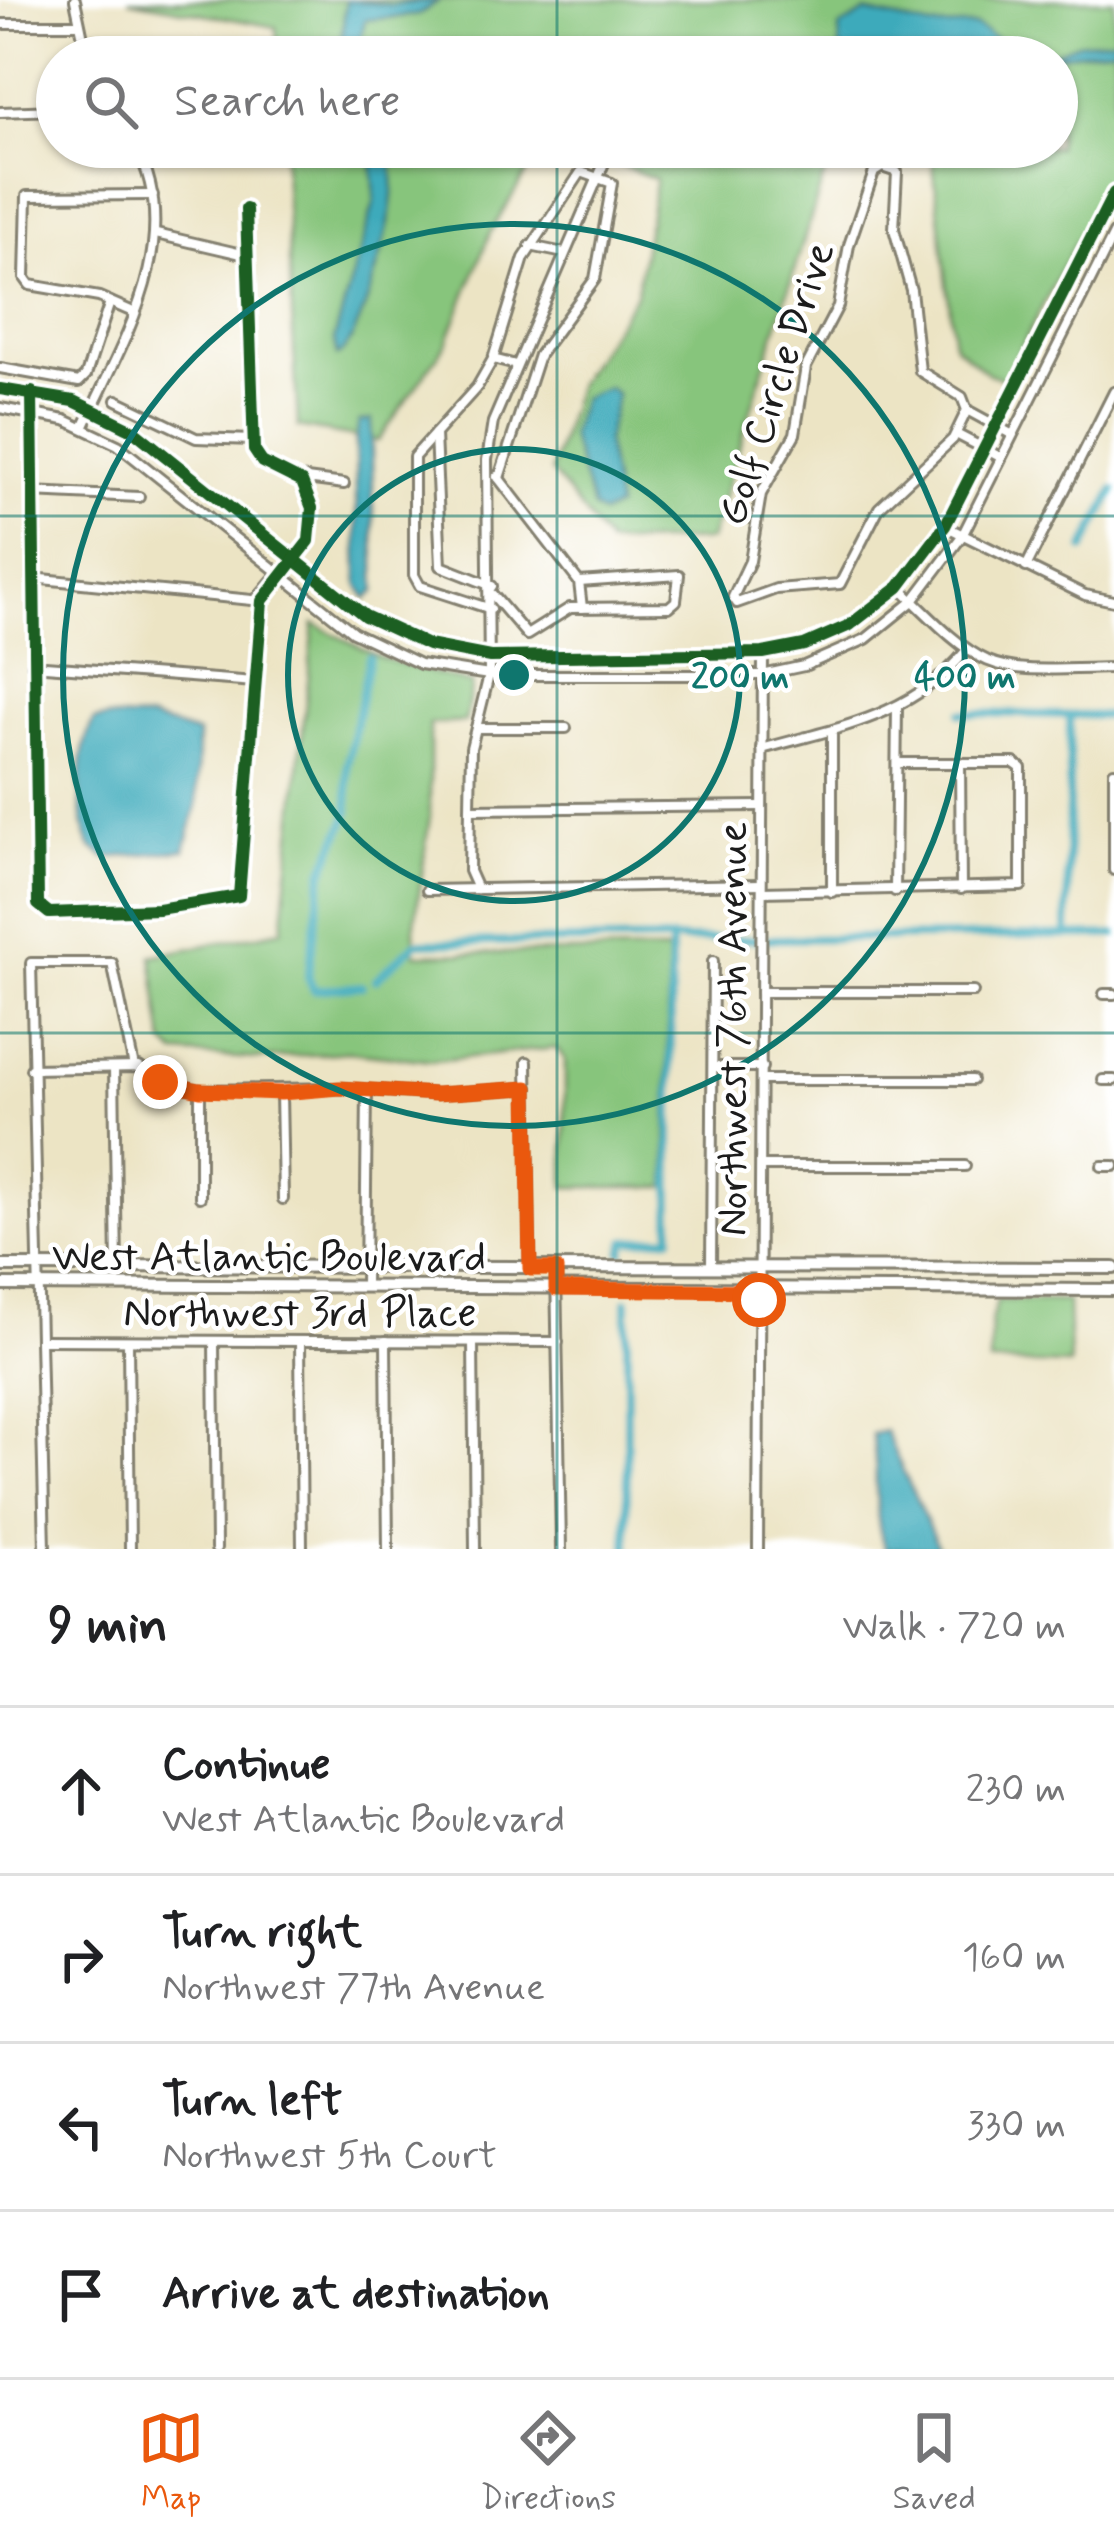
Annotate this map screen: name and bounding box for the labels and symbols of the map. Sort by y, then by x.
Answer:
street label: Golf Circle Drive [706,236,849,533]
centre of rings [493,654,535,696]
text: 200 m [691,655,789,702]
text: 400 m [914,655,1016,702]
street label: Northwest 76th Avenue [707,822,762,1236]
route end [133,1055,187,1109]
street label: West Atlantic Boulevard [52,1231,486,1286]
route start [732,1273,786,1327]
street label: Northwest 3rd Place [123,1287,477,1342]

